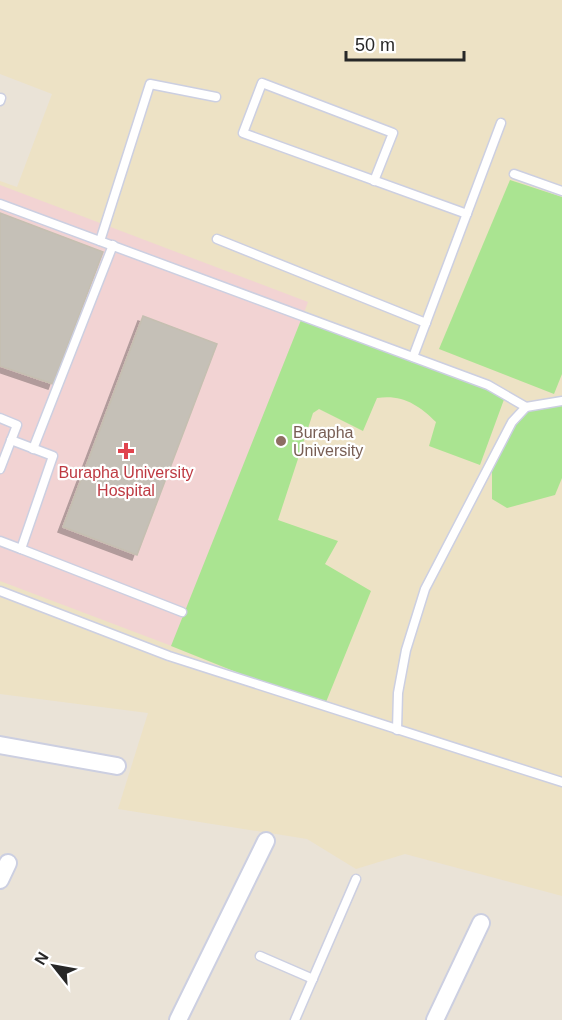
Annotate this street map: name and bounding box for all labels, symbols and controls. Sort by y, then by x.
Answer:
scale bar [346,24,464,62]
text: 50 m [355,35,395,55]
place label: Burapha University [293,424,363,459]
marker: Burapha University [274,434,288,448]
marker: Burapha University Hospital [117,442,135,460]
place label: Burapha University Hospital [58,464,194,499]
north arrow [24,936,84,996]
text: N [31,949,52,968]

